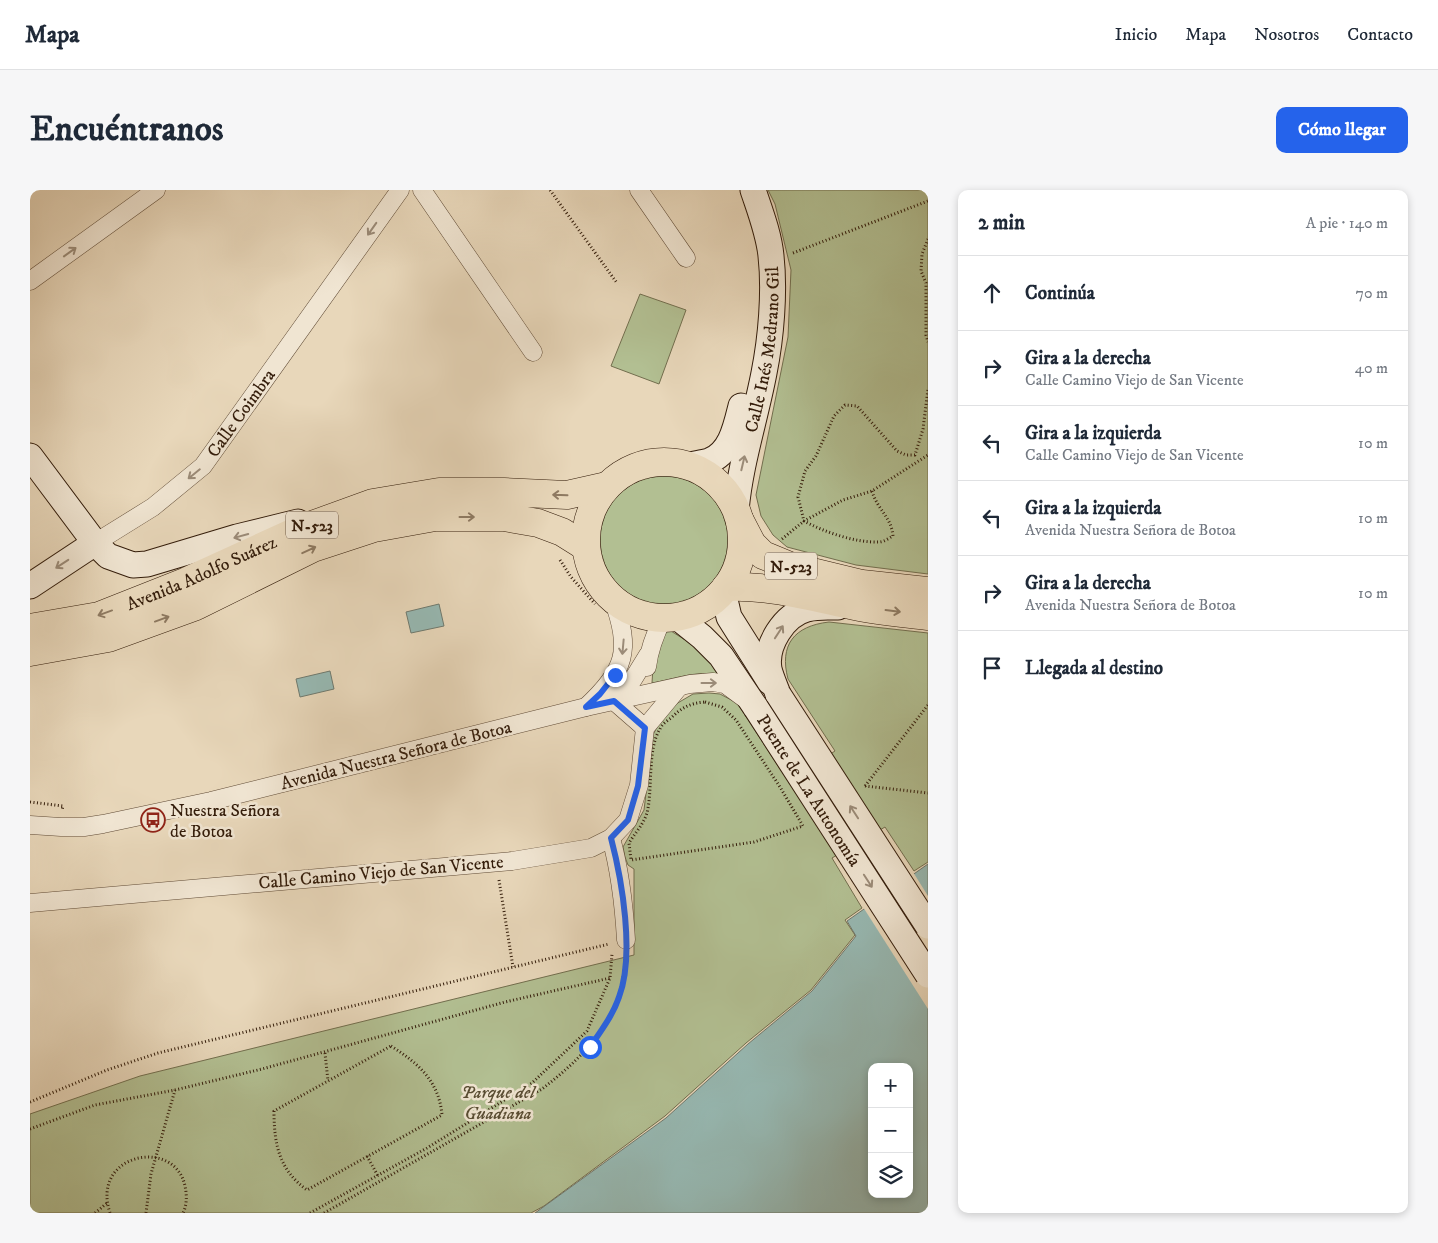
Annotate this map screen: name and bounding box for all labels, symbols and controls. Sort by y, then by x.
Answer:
text: Mapa [25,20,79,50]
text: Inicio [1115,24,1157,46]
text: Mapa [1185,24,1226,46]
text: Nosotros [1254,24,1319,46]
text: Contacto [1347,24,1413,46]
button: Cómo llegar [1276,107,1408,153]
text: Encuéntranos [30,108,224,152]
text: 2 min [978,210,1025,236]
text: A pie · 140 m [1306,213,1388,233]
one-way arrow [367,222,377,236]
one-way arrow [62,247,76,257]
street label: Calle Inés Medrano Gil [741,265,785,435]
icon: ahead [978,279,1006,307]
text: Continúa [1025,282,1095,305]
text: 70 m [1356,283,1388,303]
text: Gira a la derecha [1025,347,1151,370]
icon: right [978,354,1006,382]
text: 40 m [1355,358,1388,378]
street label: Calle Coimbra [203,365,281,462]
text: Calle Camino Viejo de San Vicente [1025,370,1244,390]
text: Gira a la izquierda [1025,422,1161,445]
icon: left [978,429,1006,457]
text: 10 m [1358,433,1388,453]
text: Calle Camino Viejo de San Vicente [1025,445,1244,465]
one-way arrow [739,456,748,472]
one-way arrow [188,468,201,479]
one-way arrow [552,490,568,499]
text: Gira a la izquierda [1025,497,1161,520]
icon: left [978,504,1006,532]
text: 10 m [1358,508,1388,528]
road number: N-523 [286,512,338,538]
one-way arrow [458,512,474,522]
text: Avenida Nuestra Señora de Botoa [1025,520,1236,540]
street label: Avenida Adolfo Suárez [123,532,280,616]
one-way arrow [233,532,249,542]
one-way arrow [301,545,316,555]
road number: N-523 [765,552,817,580]
one-way arrow [56,559,70,569]
text: Gira a la derecha [1025,572,1151,595]
icon: right [978,579,1006,607]
text: 10 m [1358,583,1388,603]
text: Avenida Nuestra Señora de Botoa [1025,595,1236,615]
one-way arrow [885,606,901,616]
one-way arrow [98,609,113,618]
one-way arrow [153,614,169,623]
one-way arrow [774,626,784,640]
one-way arrow [619,639,628,655]
icon: arrive [978,654,1006,682]
text: Llegada al destino [1025,657,1163,680]
route end [604,664,627,687]
one-way arrow [700,678,717,688]
street label: Puente de La Autonomía [751,711,865,871]
street label: Avenida Nuestra Señora de Botoa [278,717,514,795]
place label: Nuestra Señora de Botoa [170,800,280,843]
one-way arrow [849,805,859,819]
bus stop icon: Nuestra Señora de Botoa [140,807,166,833]
street label: Calle Camino Viejo de San Vicente [258,851,505,895]
one-way arrow [863,874,873,888]
route start [579,1036,602,1059]
map controls [868,1063,913,1198]
button: + [868,1063,913,1108]
park label: Parque del Guadiana [461,1082,537,1125]
button: − [868,1108,913,1153]
button: layers [868,1153,913,1198]

